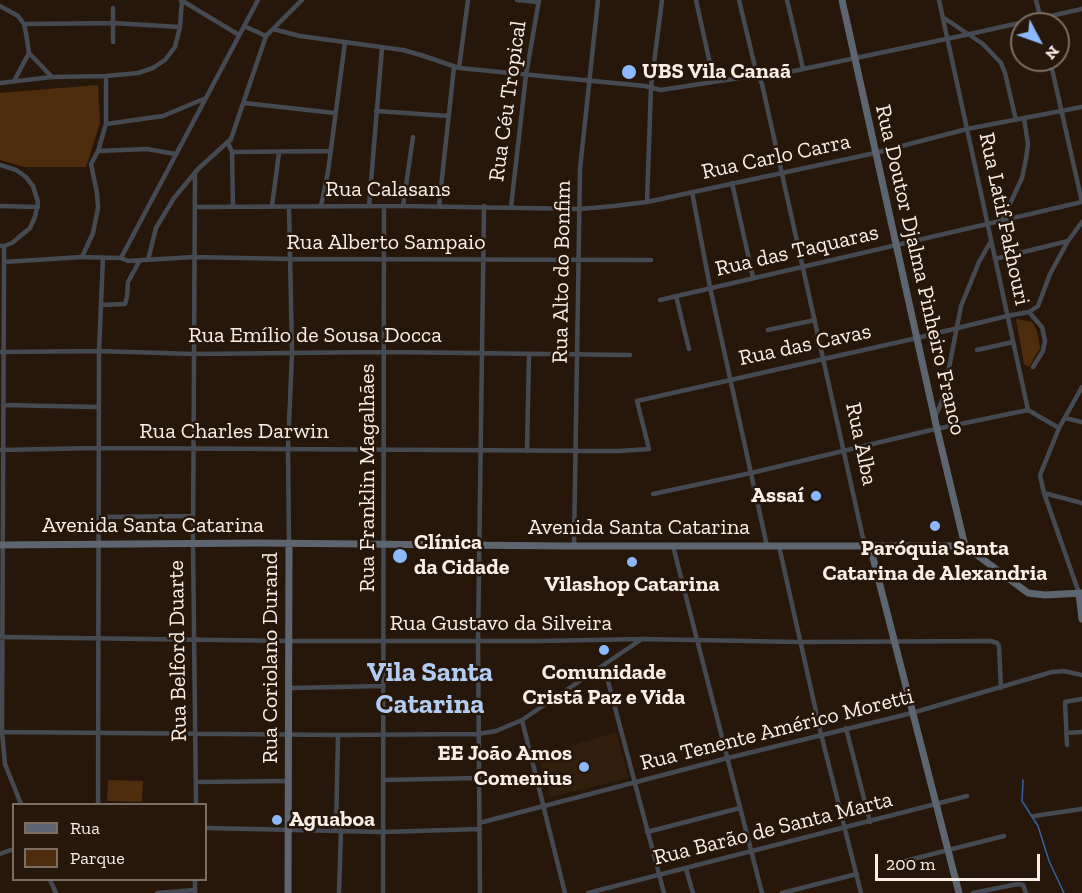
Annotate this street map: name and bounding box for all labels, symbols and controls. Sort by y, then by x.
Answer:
north arrow [1010,12,1070,72]
street label: Rua Céu Tropical [484,19,532,183]
text: N [1041,42,1064,64]
place label: UBS Vila Canaã [642,59,791,85]
marker: UBS Vila Canaã [620,63,638,81]
street label: Rua Doutor Djalma Pinheiro Franco [869,102,971,438]
street label: Rua Carlo Carra [699,128,853,186]
street label: Rua Latif Fakhouri [973,130,1035,308]
street label: Rua Calasans [325,177,451,203]
street label: Rua Alto do Bonfim [547,180,577,364]
street label: Rua das Taquaras [713,219,881,283]
street label: Rua Alberto Sampaio [287,230,485,256]
street label: Rua das Cavas [736,318,874,372]
street label: Rua Emílio de Sousa Docca [188,323,442,349]
street label: Rua Franklin Magalhães [355,364,381,592]
street label: Rua Alba [839,400,883,488]
street label: Rua Charles Darwin [139,419,329,445]
place label: Assaí [751,483,804,509]
marker: Assaí [809,489,823,503]
street label: Avenida Santa Catarina [42,513,264,539]
street label: Avenida Santa Catarina [528,515,750,541]
marker: Paróquia Santa Catarina de Alexandria [928,519,942,533]
place label: Clínica da Cidade [414,530,509,582]
place label: Paróquia Santa Catarina de Alexandria [823,536,1047,588]
marker: Clínica da Cidade [391,547,409,565]
street label: Rua Coriolano Durand [258,552,284,764]
marker: Vilashop Catarina [625,555,639,569]
street label: Rua Belford Duarte [163,560,193,742]
place label: Vilashop Catarina [544,572,720,598]
street label: Rua Gustavo da Silveira [390,611,612,637]
marker: Comunidade Cristã Paz e Vida [597,643,611,657]
district label: Vila Santa Catarina [367,656,493,722]
place label: Comunidade Cristã Paz e Vida [523,660,685,712]
street label: Rua Tenente Américo Moretti [638,683,916,777]
place label: EE João Amos Comenius [438,741,572,792]
marker: EE João Amos Comenius [577,760,591,774]
street label: Rua Barão de Santa Marta [651,786,895,872]
legend [12,803,207,881]
place label: Aguaboa [289,807,375,833]
marker: Aguaboa [270,813,284,827]
text: Rua [70,817,100,839]
scale bar [878,842,1043,880]
text: Parque [70,847,125,869]
text: 200 m [886,853,936,875]

